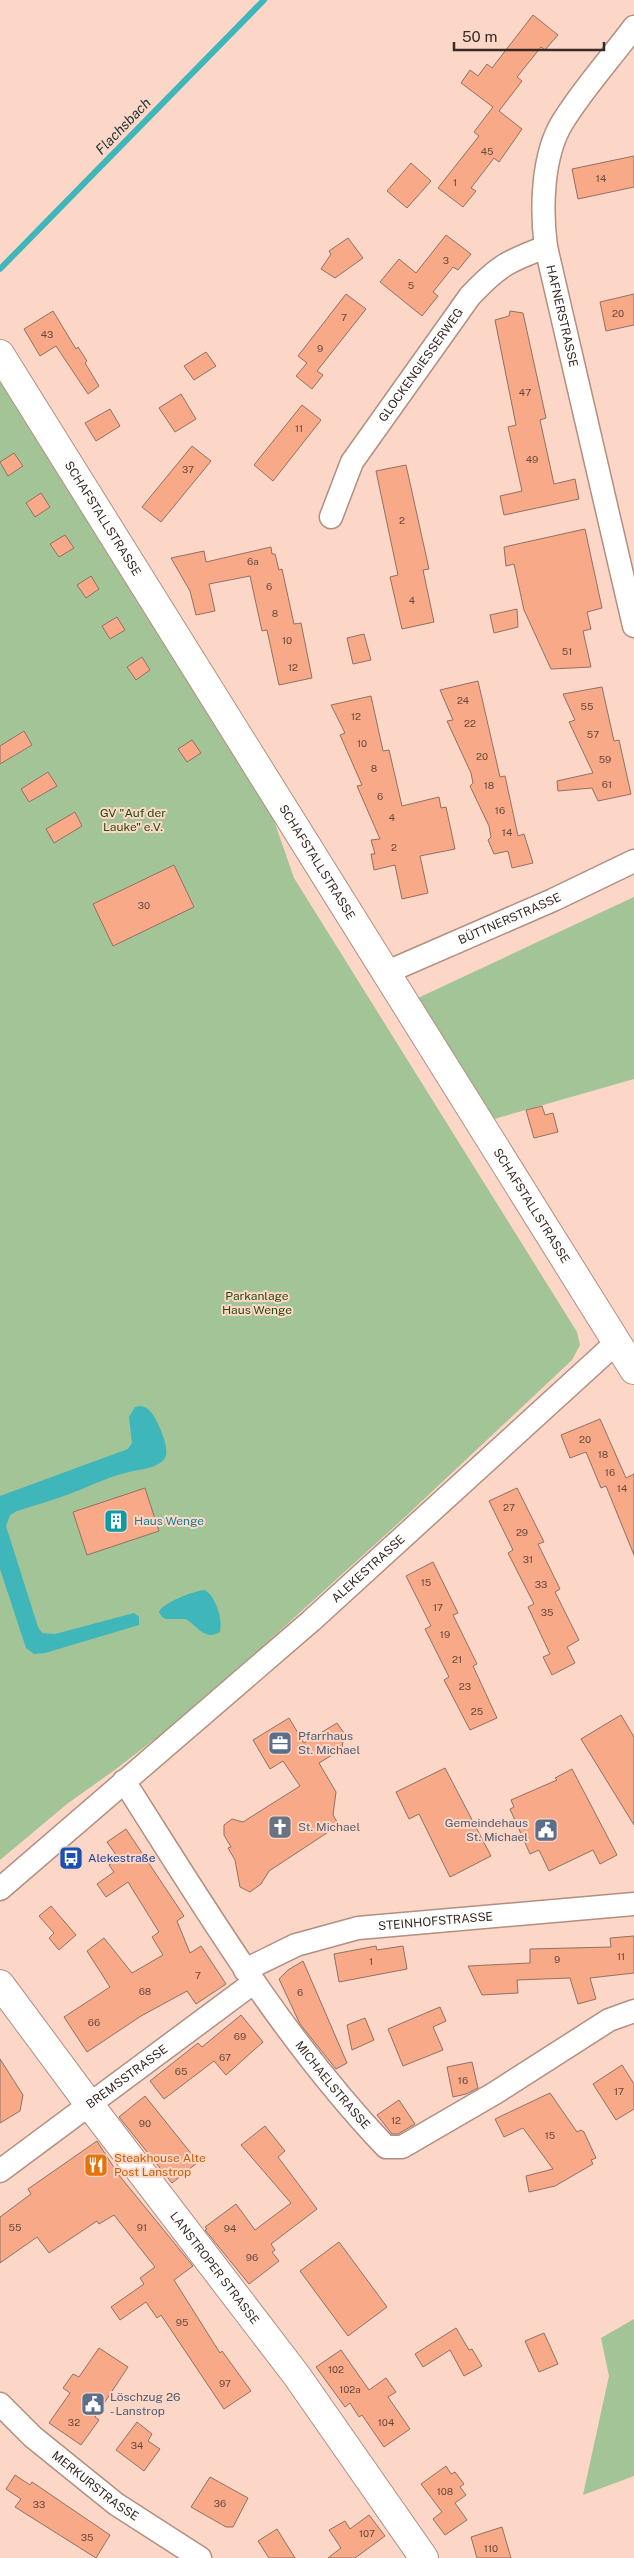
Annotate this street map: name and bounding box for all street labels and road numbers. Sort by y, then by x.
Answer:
street label: HAFNERSTRASSE [543,264,581,368]
street label: GLOCKENGIESSERWEG [376,305,466,424]
street label: SCHAFSTALLSTRASSE [62,459,144,579]
street label: SCHAFSTALLSTRASSE [276,802,358,922]
street label: BÜTTNERSTRASSE [456,890,563,947]
street label: SCHAFSTALLSTRASSE [491,1146,573,1266]
street label: ALEKESTRASSE [329,1532,408,1606]
street label: STEINHOFSTRASSE [378,1909,494,1933]
street label: MICHAELSTRASSE [292,2038,373,2132]
street label: BREMSSTRASSE [83,2042,170,2112]
street label: LANSTROPER STRASSE [167,2209,262,2327]
street label: MERKURSTRASSE [49,2448,141,2524]

